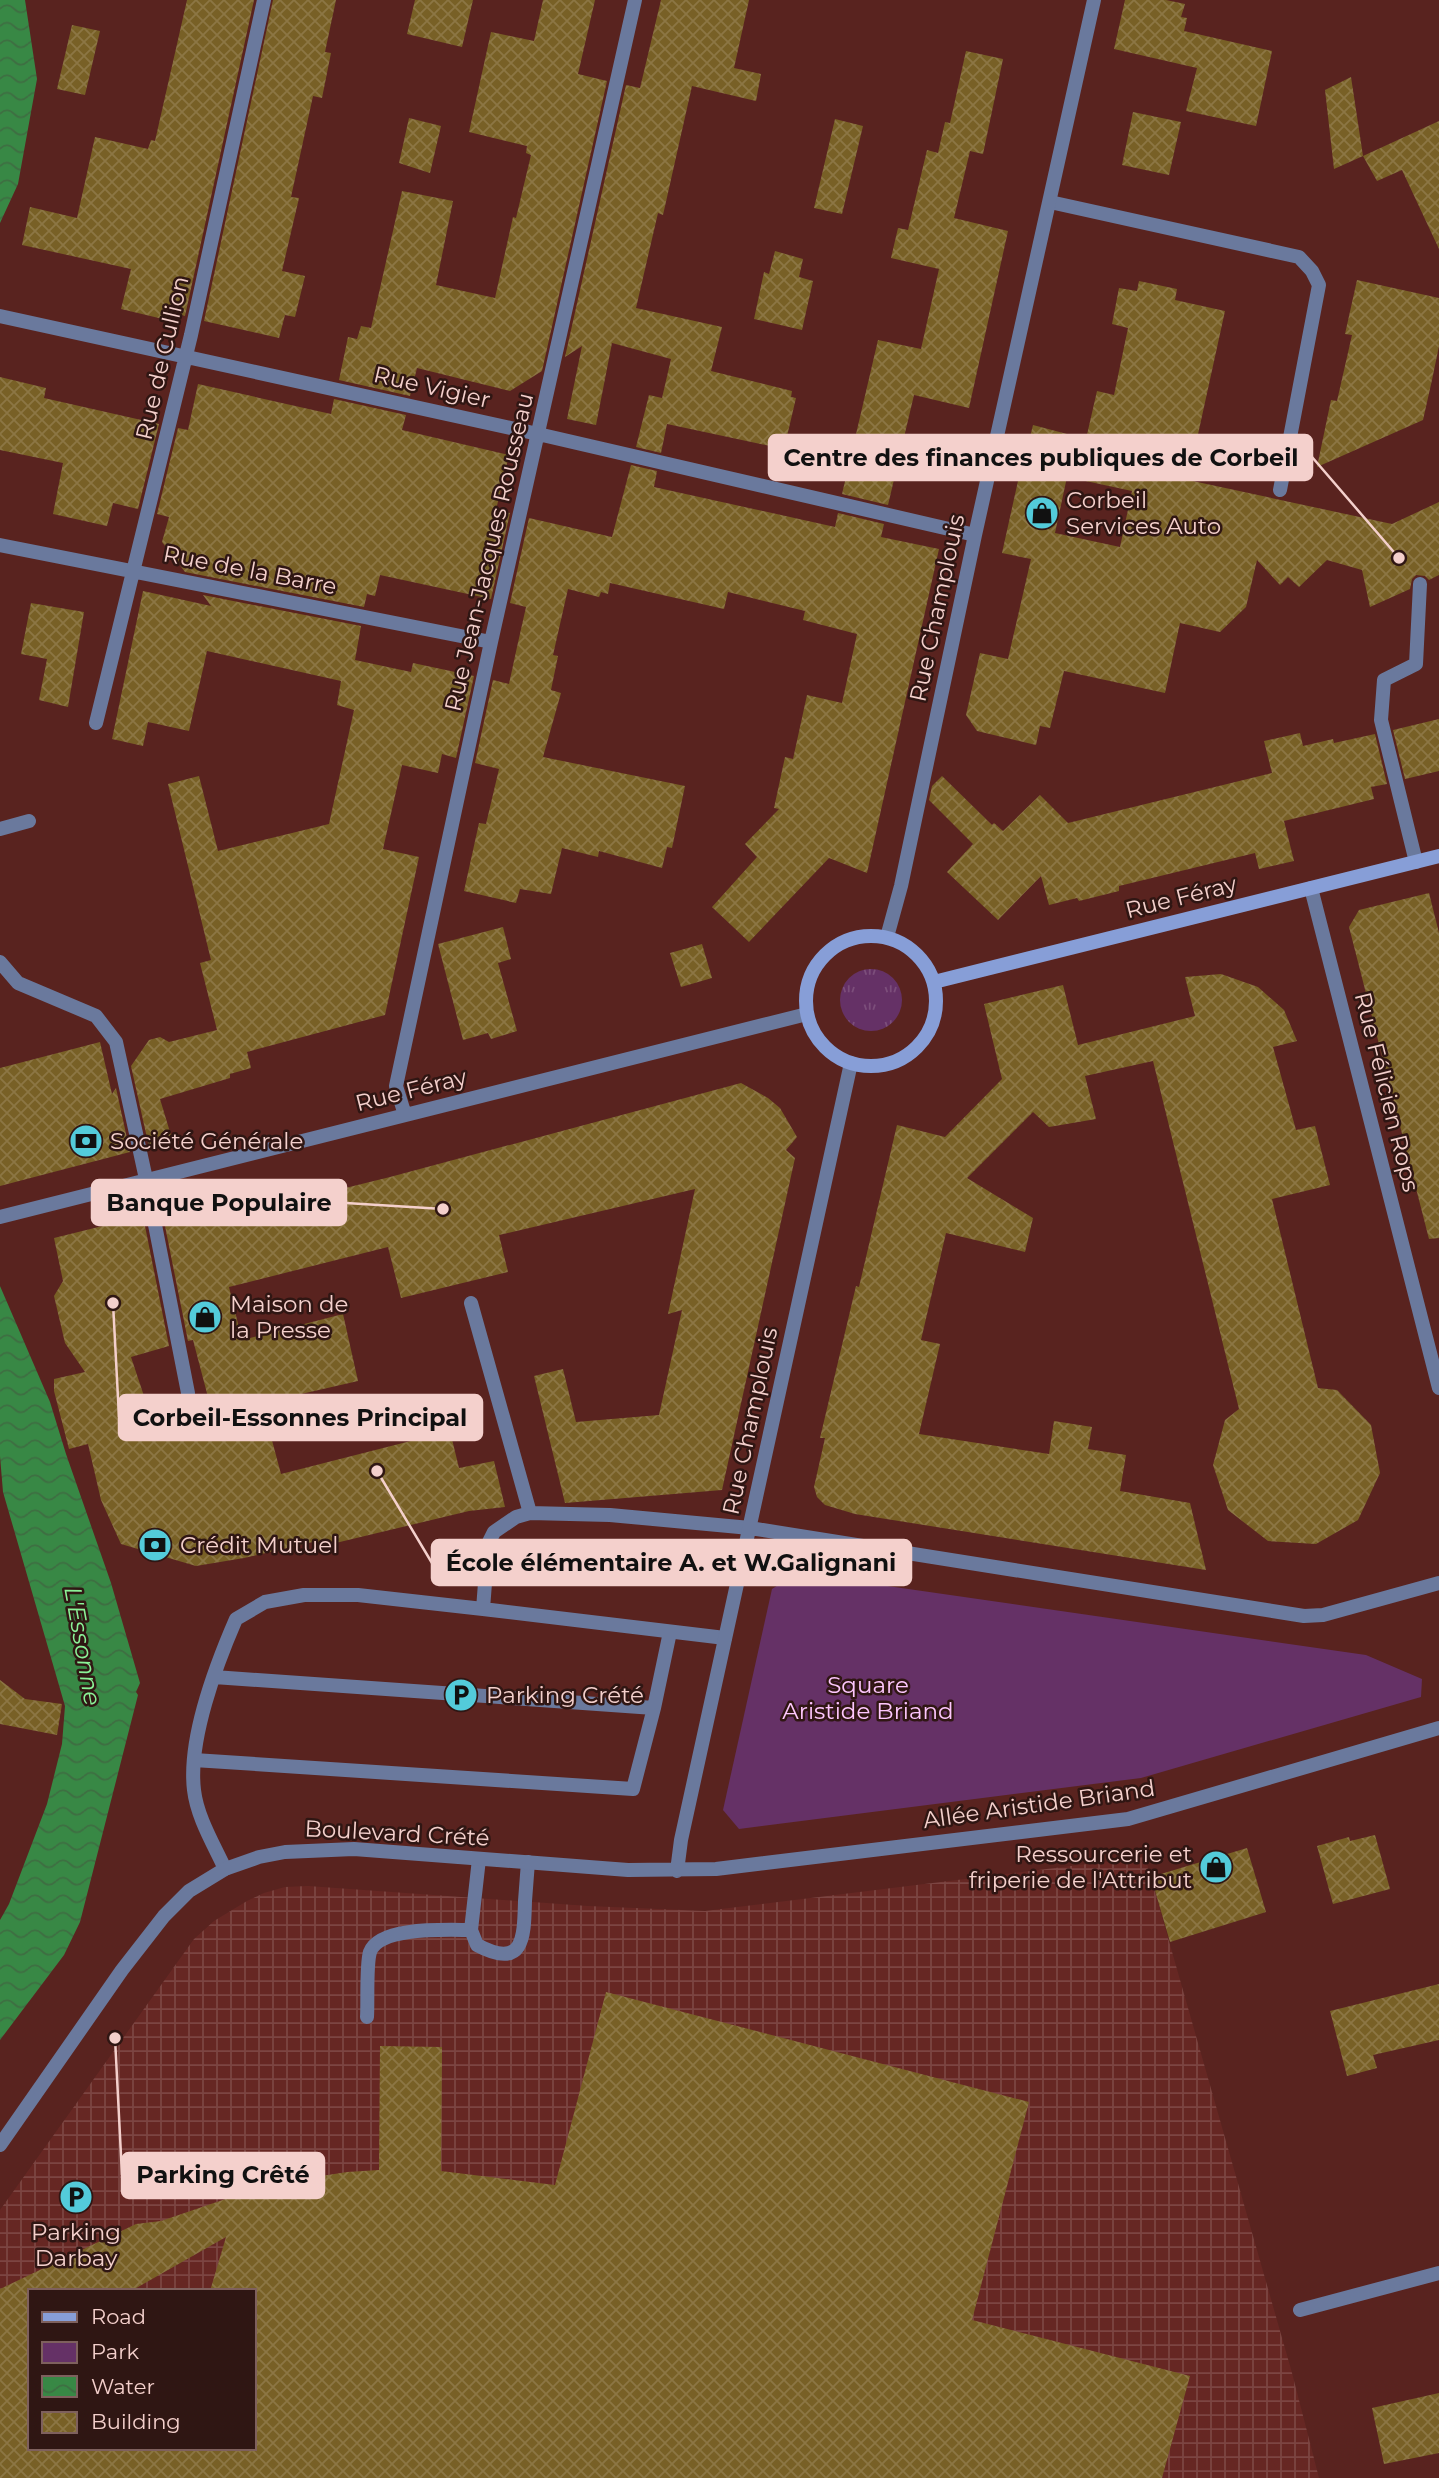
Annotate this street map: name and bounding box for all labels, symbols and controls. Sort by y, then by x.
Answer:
street label: Rue de Cullion [130,273,194,443]
street label: Rue Vigier [371,360,493,414]
street label: Rue Jean-Jacques Rousseau [439,390,539,714]
callout: Centre des finances publiques de Corbeil [769,435,1312,480]
text: Centre des finances publiques de Corbeil [783,443,1299,472]
place label: Corbeil Services Auto [1066,486,1221,540]
shop icon: Corbeil Services Auto [1023,494,1061,532]
street label: Rue Champlouis [903,512,971,704]
street label: Rue de la Barre [161,539,339,601]
street label: Rue Féray [1122,870,1240,924]
street label: Rue Félicien Rops [1349,989,1425,1195]
street label: Rue Féray [352,1063,470,1117]
bank icon: Société Générale [67,1122,105,1160]
place label: Société Générale [110,1127,303,1155]
callout: Banque Populaire [92,1180,346,1225]
text: Banque Populaire [106,1188,332,1217]
place label: Maison de la Presse [230,1290,348,1344]
shop icon: Maison de la Presse [186,1298,224,1336]
street label: Rue Champlouis [716,1325,784,1517]
callout: Corbeil-Essonnes Principal [119,1395,482,1440]
text: Corbeil-Essonnes Principal [133,1403,467,1432]
bank icon: Crédit Mutuel [136,1526,174,1564]
place label: Crédit Mutuel [180,1531,338,1559]
callout: École élémentaire A. et W.Galignani [432,1540,911,1585]
text: École élémentaire A. et W.Galignani [446,1548,896,1577]
water label: L'Essonne [58,1584,108,1708]
park label: Square Aristide Briand [782,1671,954,1725]
parking icon: Parking Crété [442,1676,480,1714]
place label: Parking Crété [486,1681,644,1709]
street label: Allée Aristide Briand [921,1774,1157,1834]
street label: Boulevard Crété [304,1814,490,1852]
place label: Ressourcerie et friperie de l'Attribut [969,1840,1192,1894]
shop icon: Ressourcerie et friperie de l'Attribut [1197,1848,1235,1886]
callout: Parking Crêté [122,2153,324,2198]
text: Parking Crêté [136,2160,310,2189]
parking icon: Parking Darbay [57,2178,95,2216]
place label: Parking Darbay [31,2218,121,2272]
legend [28,2289,256,2450]
text: Road [91,2304,146,2329]
text: Park [91,2339,139,2364]
text: Water [91,2374,155,2399]
text: Building [91,2409,181,2434]

